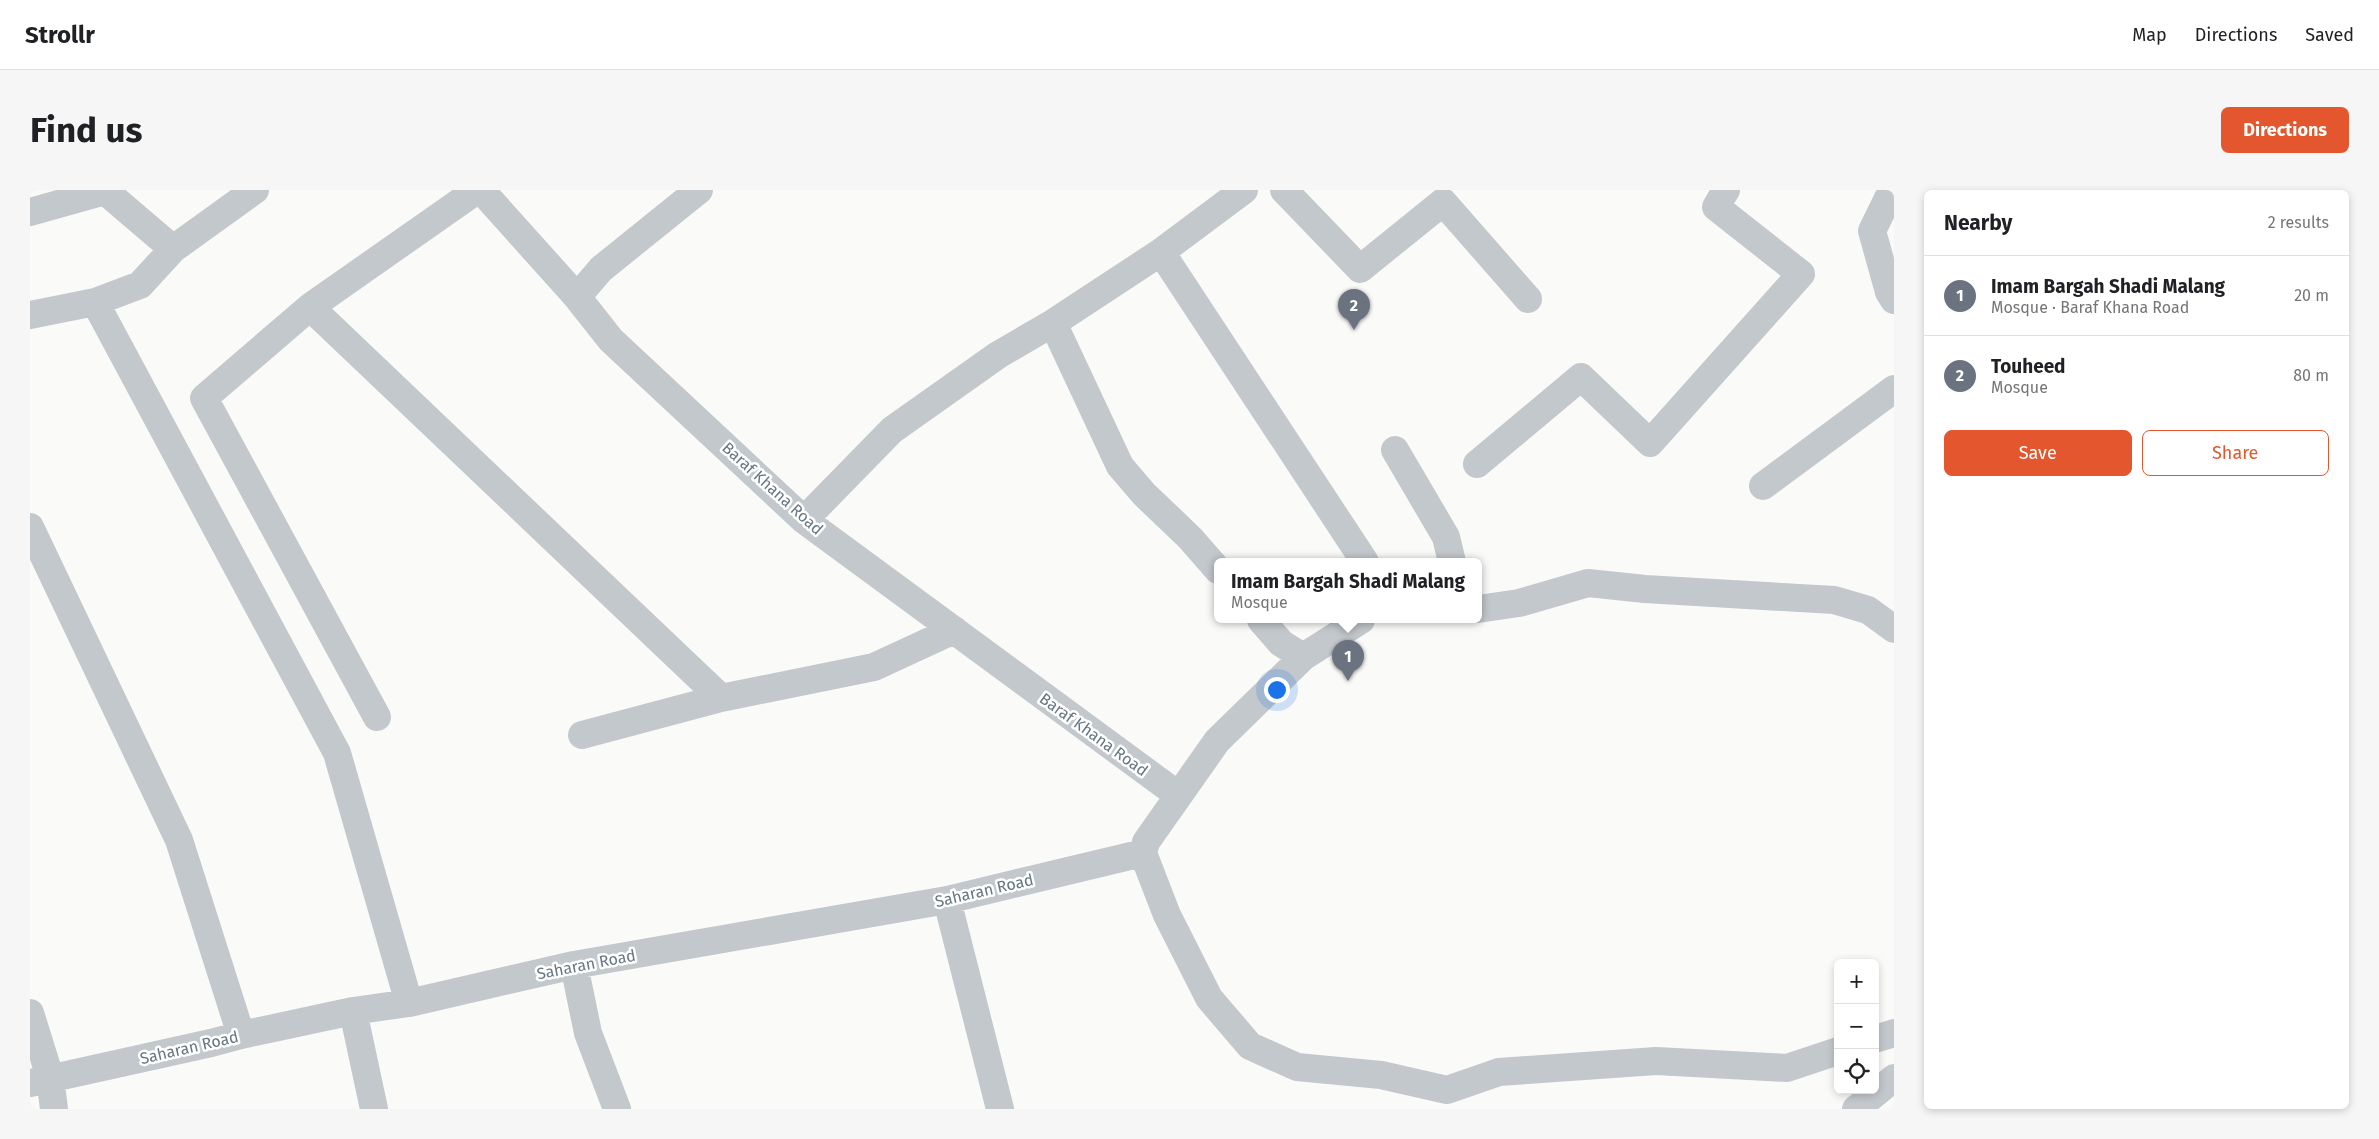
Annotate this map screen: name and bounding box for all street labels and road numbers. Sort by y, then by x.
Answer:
street label: Baraf Khana Road [718,438,827,539]
street label: Baraf Khana Road [1036,689,1152,780]
street label: Saharan Road [933,870,1035,911]
street label: Saharan Road [535,946,637,983]
street label: Saharan Road [138,1027,240,1068]

